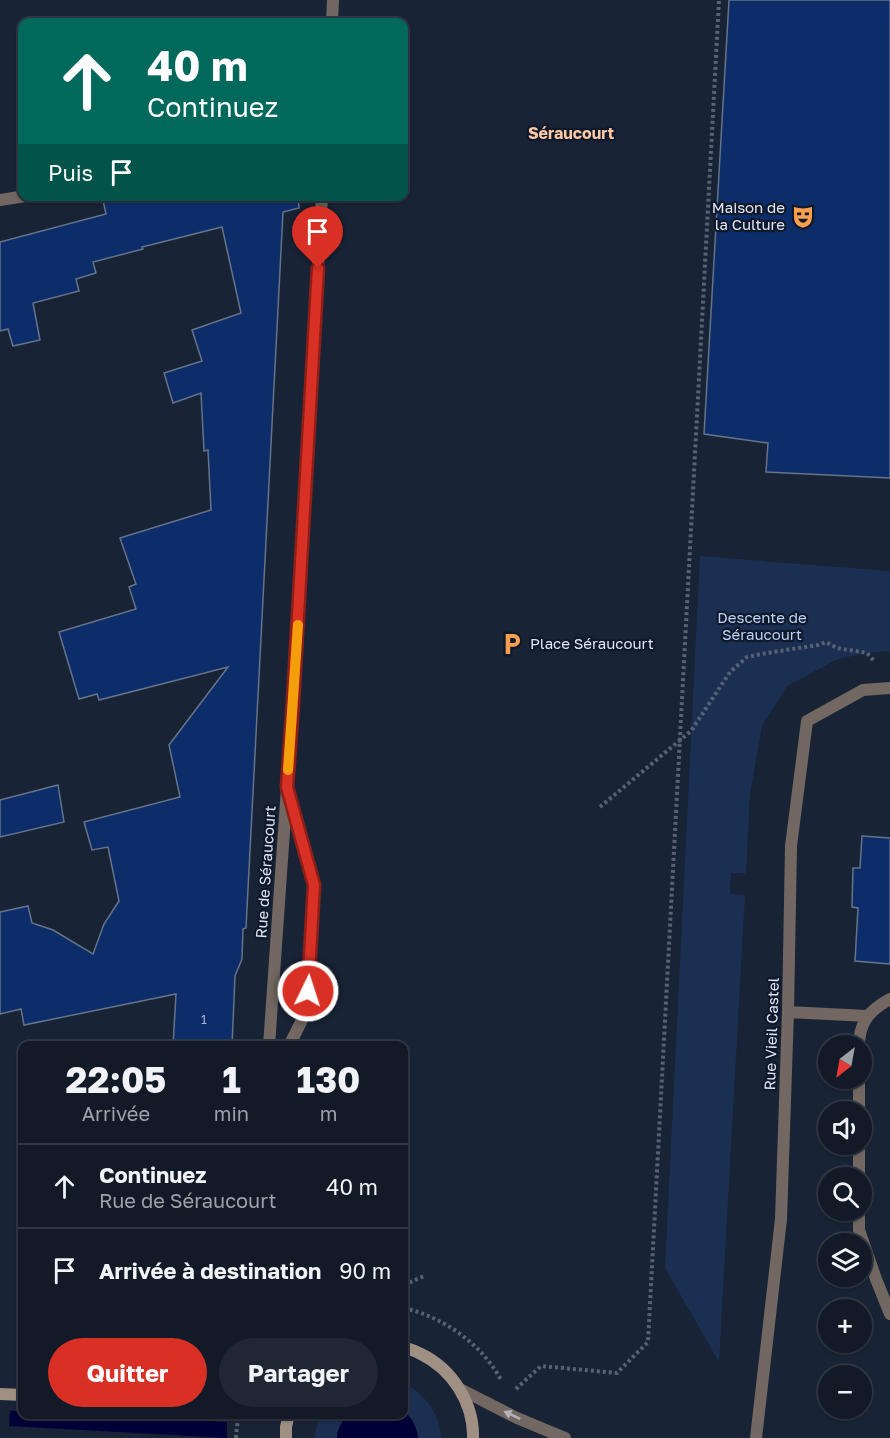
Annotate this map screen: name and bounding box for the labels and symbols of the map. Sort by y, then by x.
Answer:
district label: Séraucourt [528,123,614,143]
place label: Maison de la Culture [712,198,785,233]
theatre icon: Maison de la Culture [790,204,816,230]
pin [292,206,343,268]
park label: Descente de Séraucourt [717,608,807,643]
parking icon: Place Séraucourt [499,631,525,657]
place label: Place Séraucourt [530,634,654,652]
street label: Rue de Séraucourt [251,805,279,939]
position arrow [276,959,340,1023]
street label: Rue Vieil Castel [760,977,782,1091]
house number: 1 [201,1012,207,1027]
north arrow [818,1035,872,1089]
one-way arrow [504,1411,521,1420]

